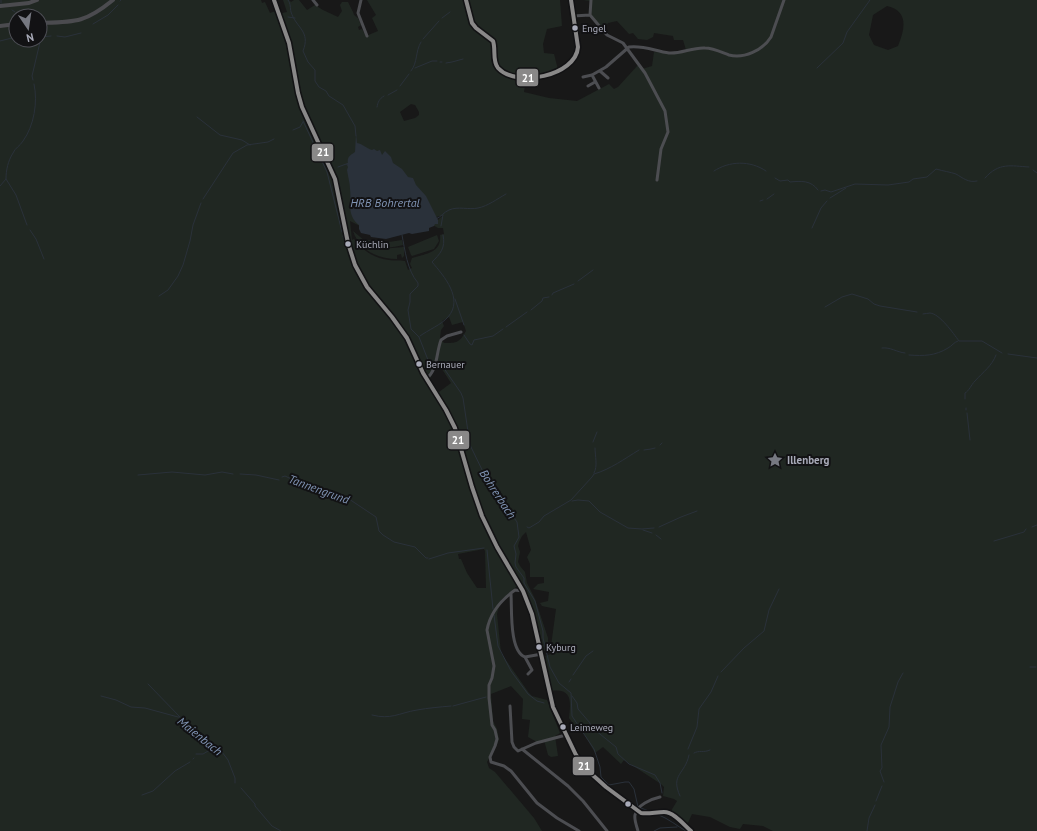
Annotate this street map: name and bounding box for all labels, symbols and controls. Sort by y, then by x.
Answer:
north arrow [8,8,48,48]
place label: Engel [582,22,606,35]
marker: Engel [570,23,580,33]
text: N [25,30,35,45]
line badge: 21 [516,68,539,87]
text: 21 [522,71,534,85]
line badge: 21 [311,143,334,162]
text: 21 [317,145,329,159]
water label: HRB Bohrertal [350,195,421,210]
place label: Küchlin [356,238,389,251]
marker: Küchlin [343,239,353,249]
place label: Bernauer [426,358,465,371]
marker: Bernauer [414,359,424,369]
line badge: 21 [447,430,470,450]
text: 21 [452,433,464,447]
place icon: Illenberg [766,451,784,469]
place label: Illenberg [787,453,830,467]
water label: Bohrerbach [476,466,520,522]
water label: Tannengrund [286,471,352,507]
place label: Kyburg [546,641,576,654]
marker: Kyburg [534,642,544,652]
water label: Maienbach [175,713,225,759]
place label: Leimeweg [570,721,613,734]
marker: Leimeweg [558,722,568,732]
line badge: 21 [572,756,595,776]
text: 21 [578,759,590,773]
unlabelled marker [623,799,633,809]

